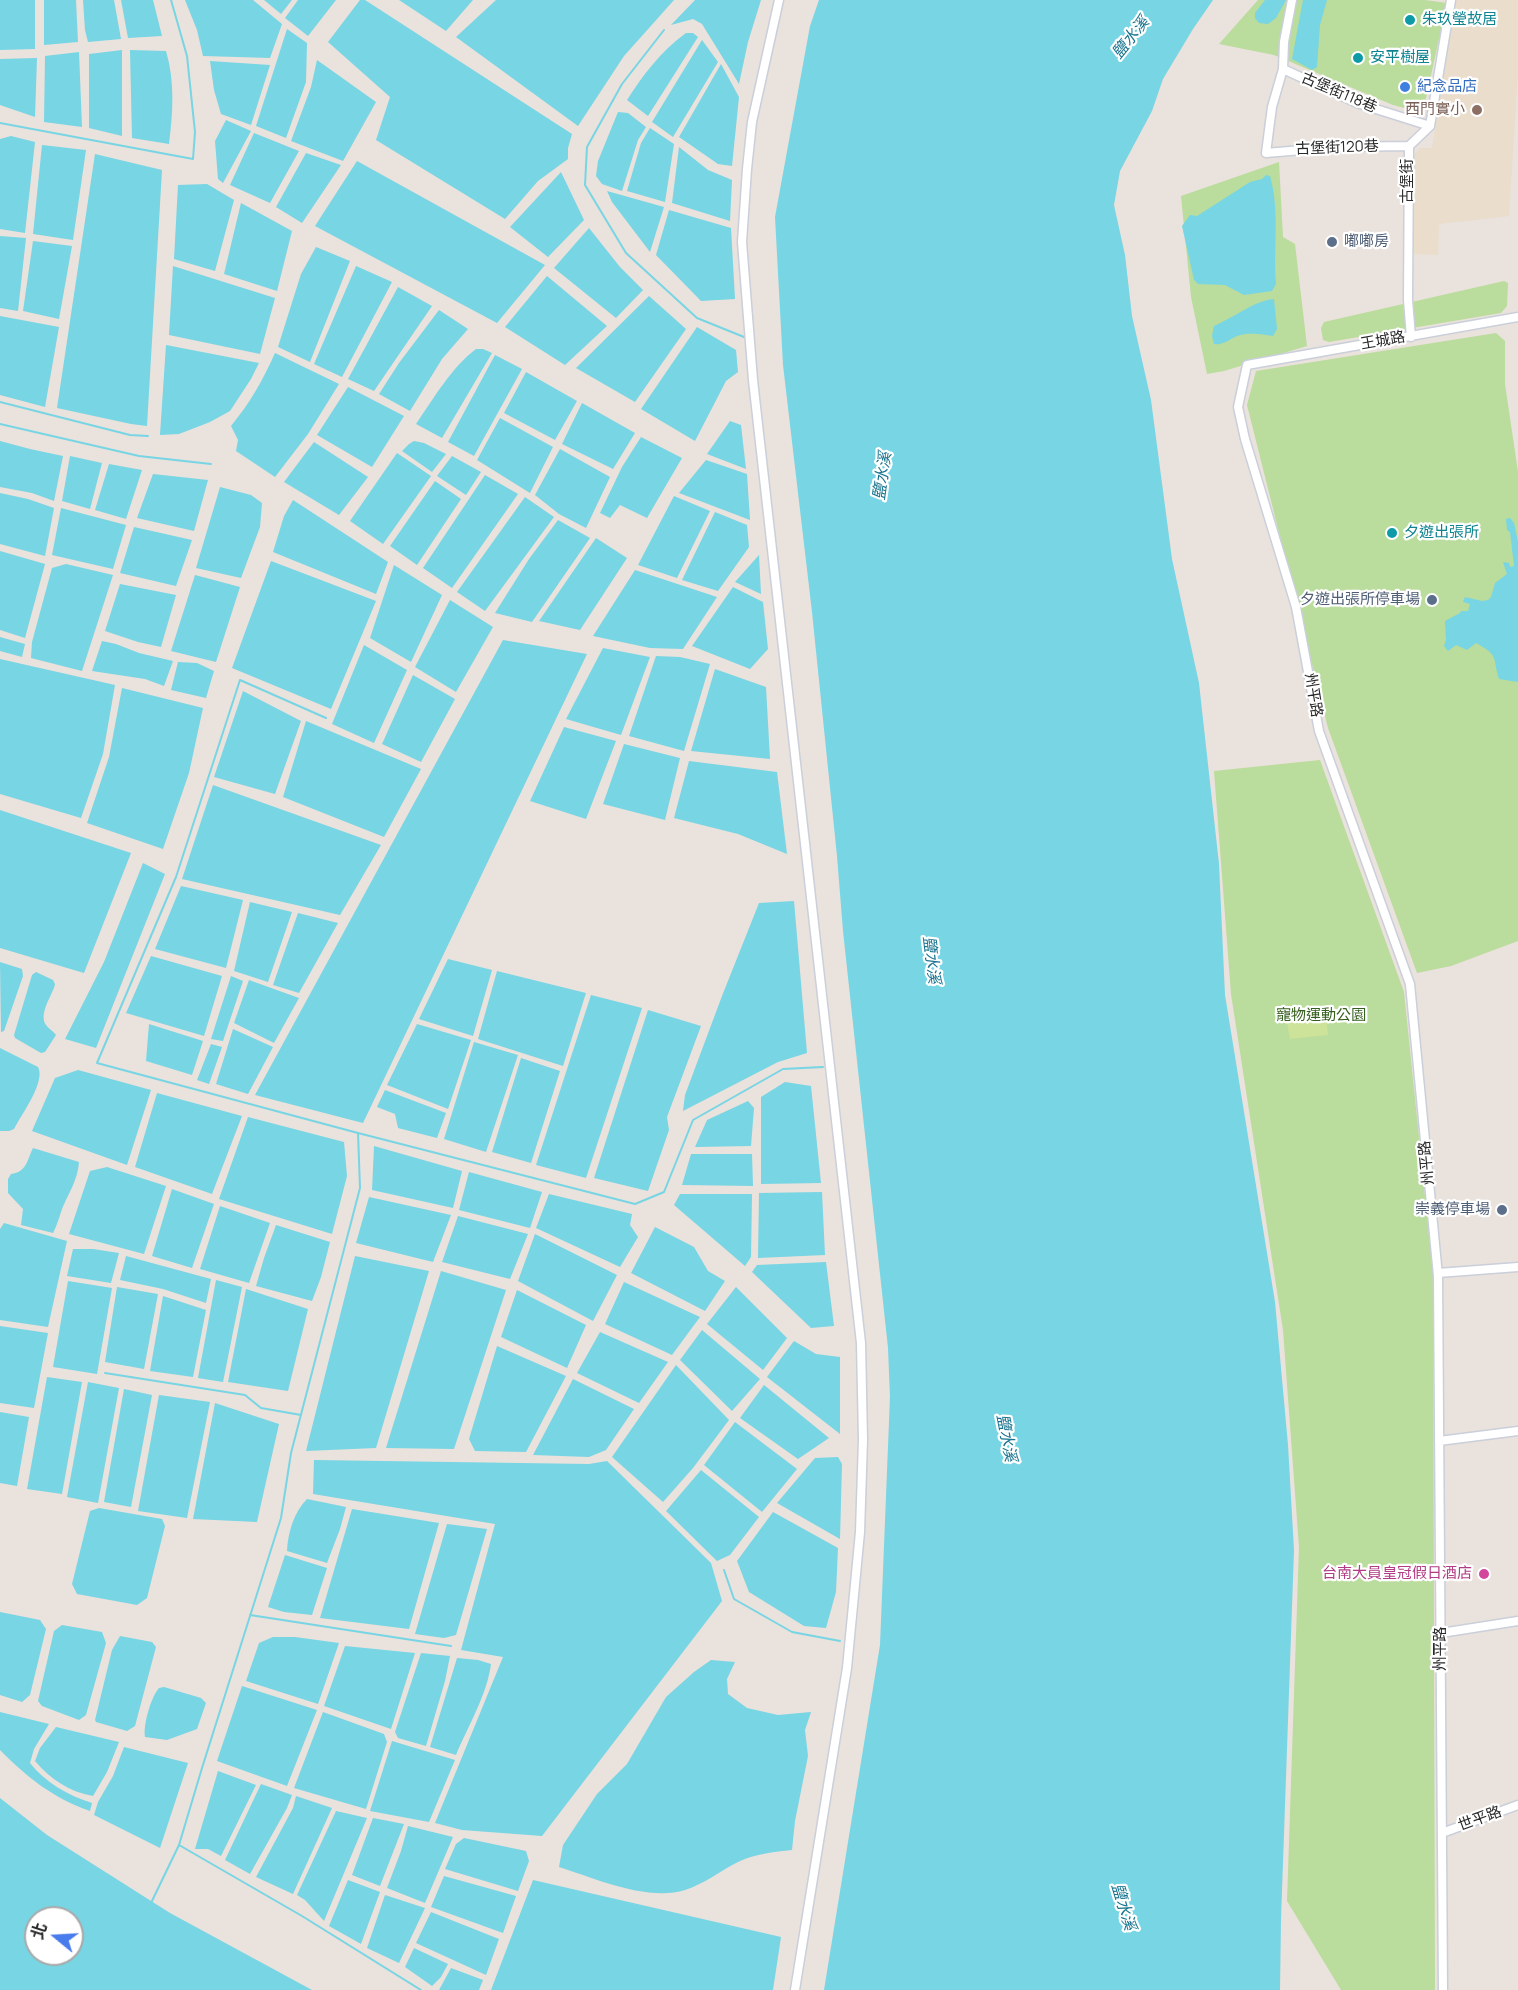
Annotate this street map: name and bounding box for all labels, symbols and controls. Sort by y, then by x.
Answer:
place label: 朱玖瑩故居 [1422,11,1497,29]
water label: 鹽水溪 [1108,13,1154,63]
marker: 朱玖瑩故居 [1403,13,1417,27]
place label: 安平樹屋 [1370,49,1430,67]
marker: 安平樹屋 [1351,51,1365,65]
street label: 古堡街118巷 [1298,69,1380,117]
place label: 紀念品店 [1417,78,1477,96]
marker: 紀念品店 [1398,80,1412,94]
place label: 西門實小 [1405,101,1465,119]
marker: 西門實小 [1470,103,1484,117]
street label: 古堡街120巷 [1295,138,1379,158]
street label: 古堡街 [1399,159,1417,203]
place label: 嘟嘟房 [1344,233,1389,251]
marker: 嘟嘟房 [1325,235,1339,249]
street label: 王城路 [1359,328,1407,354]
water label: 鹽水溪 [870,451,896,501]
place label: 夕遊出張所 [1404,524,1479,542]
marker: 夕遊出張所 [1385,526,1399,540]
place label: 夕遊出張所停車場 [1300,591,1420,609]
marker: 夕遊出張所停車場 [1425,593,1439,607]
street label: 州平路 [1301,671,1325,719]
water label: 鹽水溪 [919,935,943,985]
park label: 寵物運動公園 [1276,1007,1366,1025]
street label: 州平路 [1416,1140,1438,1186]
place label: 崇義停車場 [1415,1201,1490,1219]
marker: 崇義停車場 [1495,1203,1509,1217]
water label: 鹽水溪 [992,1413,1020,1463]
place label: 台南大員皇冠假日酒店 [1322,1565,1472,1583]
marker: 台南大員皇冠假日酒店 [1477,1567,1491,1581]
street label: 州平路 [1432,1627,1450,1671]
street label: 世平路 [1456,1803,1504,1835]
water label: 鹽水溪 [1107,1881,1139,1933]
north arrow [24,1906,84,1966]
text: 北 [26,1920,52,1942]

